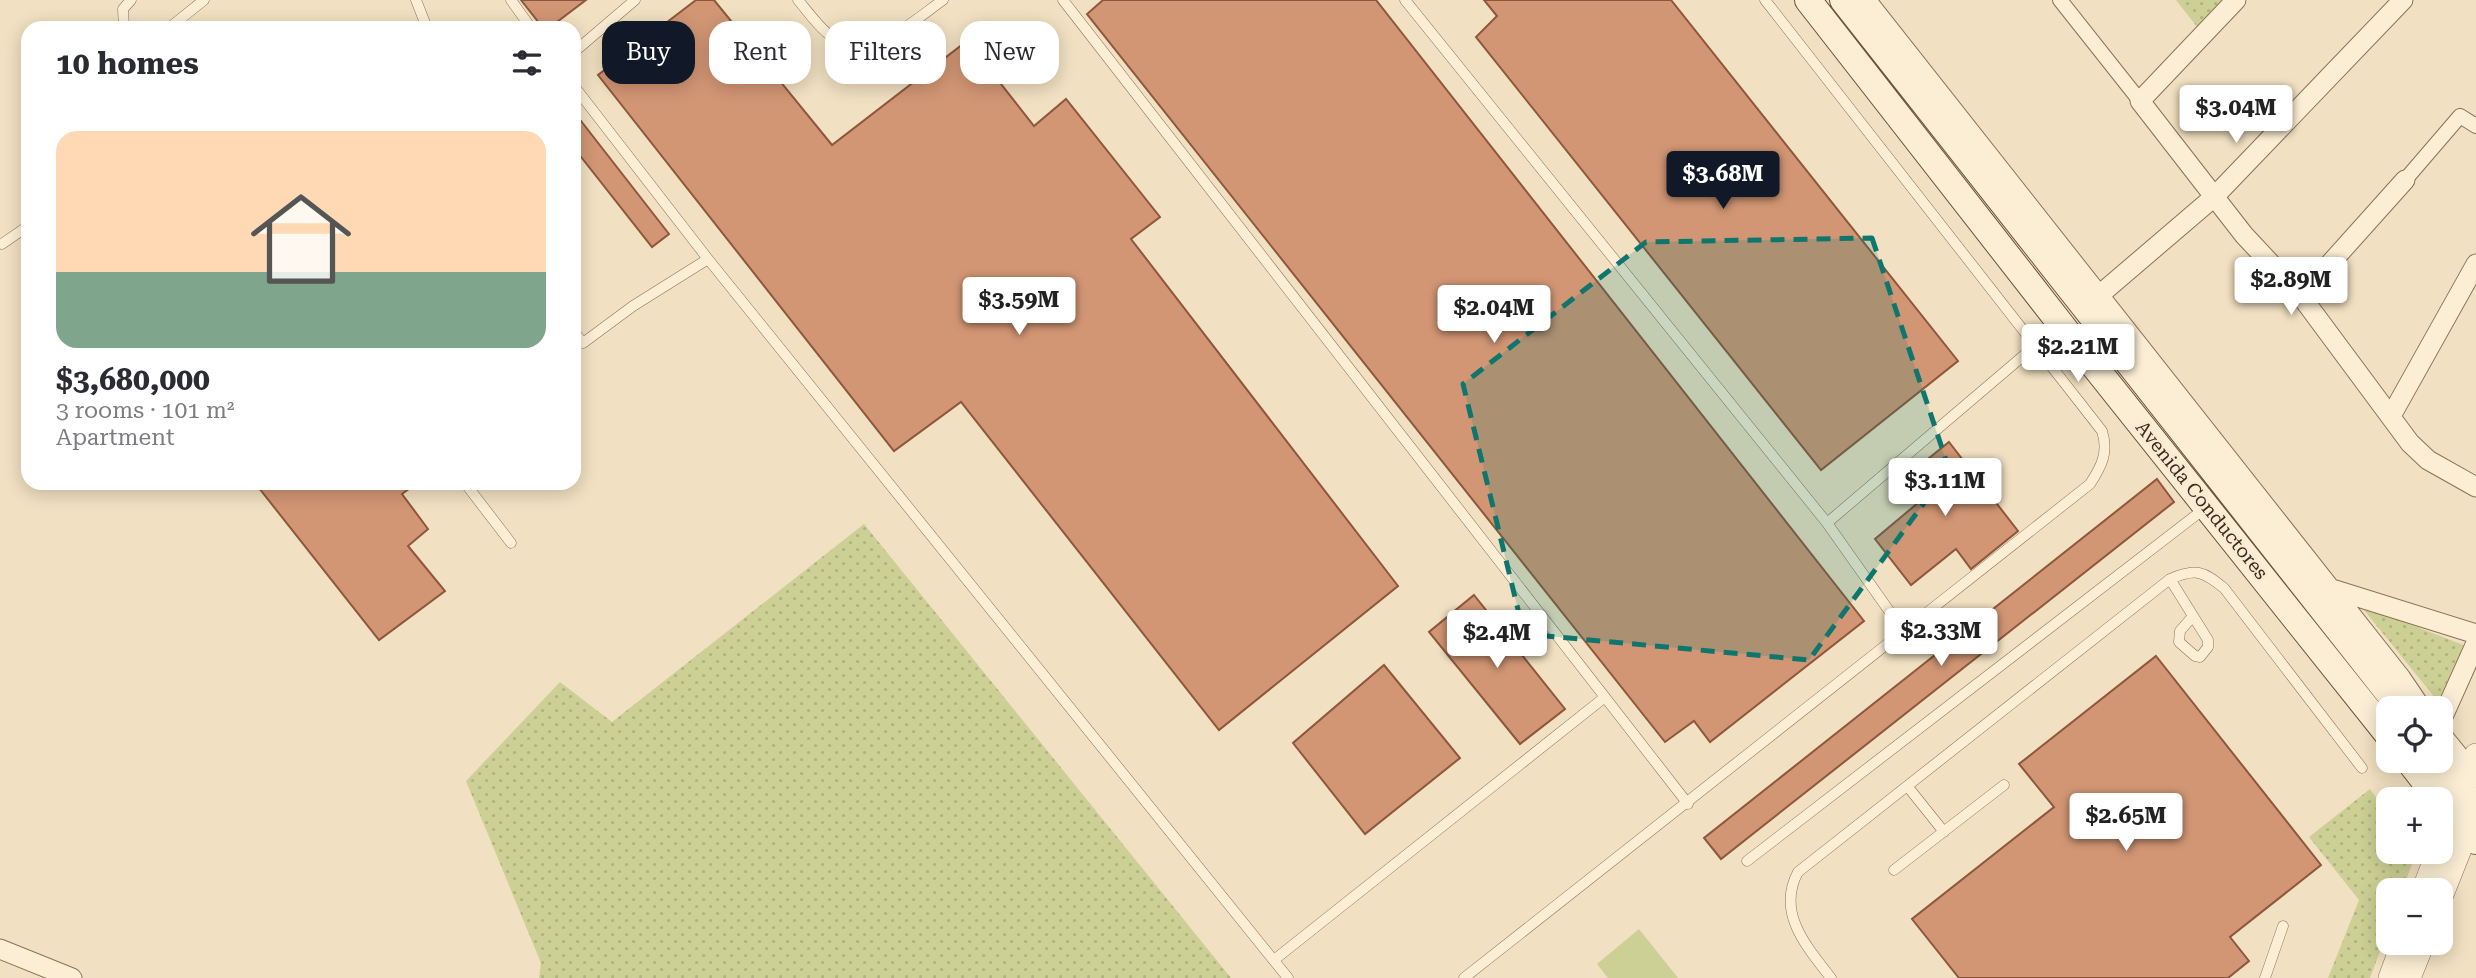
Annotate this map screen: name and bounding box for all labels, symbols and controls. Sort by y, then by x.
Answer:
chip: Buy [602,21,695,84]
chip: Rent [709,21,811,84]
chip: Filters [825,21,946,84]
chip: New [960,21,1059,84]
icon: filters [508,44,546,82]
text: 10 homes [56,46,199,81]
pin: $3.04M [2179,86,2293,145]
text: $3.04M [2196,94,2276,121]
pin: $3.68M [1666,152,1780,211]
text: $3.68M [1683,160,1763,187]
icon: home [238,176,364,302]
pin: $2.89M [2234,258,2348,317]
text: $2.89M [2251,266,2331,293]
pin: $3.59M [962,278,1076,337]
text: $3.59M [979,286,1059,313]
pin: $2.04M [1437,286,1551,345]
text: $2.04M [1454,294,1534,321]
pin: $2.21M [2021,324,2135,384]
text: $2.21M [2038,333,2118,360]
text: $3,680,000 [56,362,210,397]
text: 3 rooms · 101 m² [56,397,234,424]
street label: Avenida Conductores [2131,416,2273,584]
text: Apartment [56,424,175,451]
pin: $3.11M [1888,458,2002,518]
text: $3.11M [1905,467,1985,494]
pin: $2.33M [1884,608,1998,668]
pin: $2.4M [1448,610,1546,670]
text: $2.33M [1901,617,1981,644]
text: $2.4M [1463,619,1531,646]
map controls [2376,696,2453,955]
button: locate [2376,696,2453,773]
button: + [2376,787,2453,864]
pin: $2.65M [2069,794,2183,853]
text: $2.65M [2086,802,2166,829]
button: − [2376,878,2453,955]

